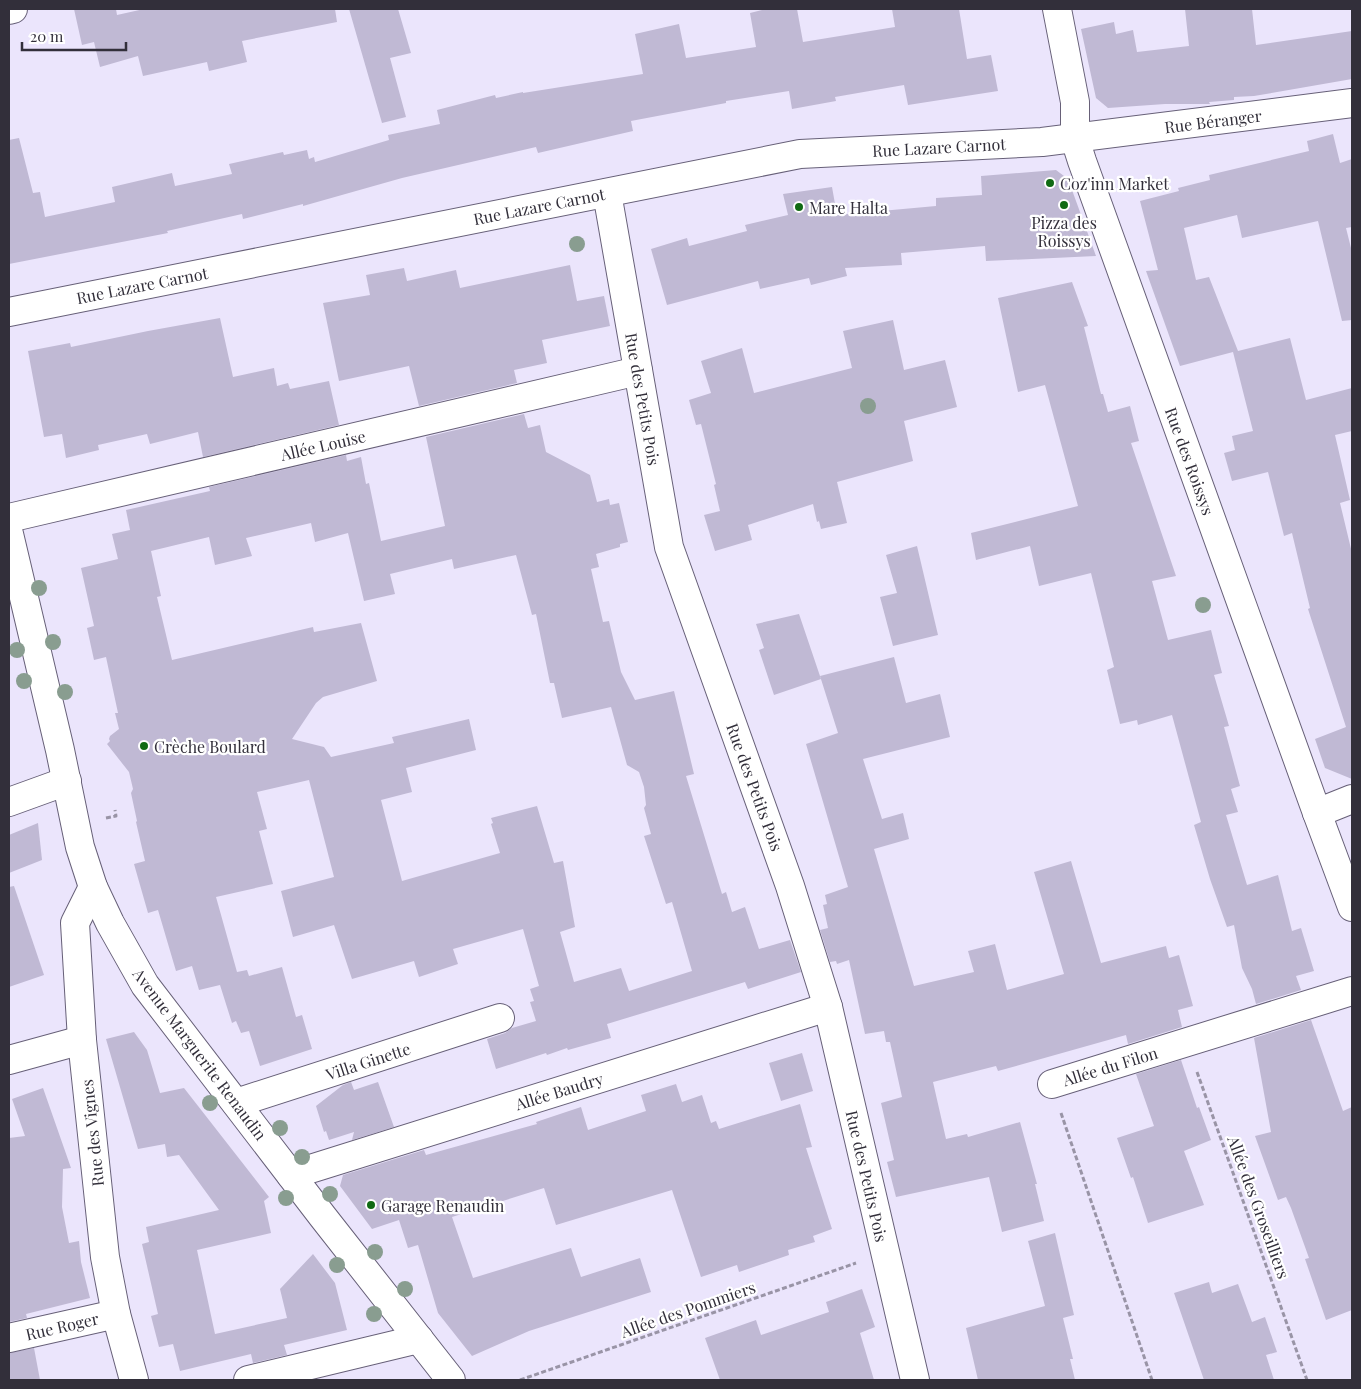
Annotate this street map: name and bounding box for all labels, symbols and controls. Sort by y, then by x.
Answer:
scale bar [22,20,126,52]
text: 20 m [30,26,64,46]
street label: Rue Béranger [1163,105,1263,137]
street label: Rue Lazare Carnot [872,133,1007,161]
place label: Coz'inn Market [1060,173,1169,194]
marker: Coz'inn Market [1044,177,1056,189]
street label: Rue Lazare Carnot [471,183,607,229]
place label: Mare Halta [809,197,888,218]
marker: Pizza des Roissys [1058,199,1070,211]
marker: Mare Halta [793,201,805,213]
place label: Pizza des Roissys [1031,212,1097,251]
street label: Rue Lazare Carnot [74,262,210,308]
street label: Rue des Petits Pois [621,331,665,467]
street label: Rue des Roissys [1161,404,1219,518]
street label: Allée Louise [277,425,368,465]
street label: Rue des Petits Pois [722,720,788,854]
place label: Crèche Boulard [154,736,266,757]
marker: Crèche Boulard [138,740,150,752]
street label: Avenue Marguerite Renaudin [128,963,272,1145]
street label: Villa Ginette [322,1037,413,1085]
street label: Allée du Filon [1059,1041,1161,1091]
street label: Allée Baudry [511,1068,606,1115]
street label: Rue des Vignes [76,1079,108,1187]
street label: Rue des Petits Pois [842,1108,892,1244]
street label: Allée des Groseilliers [1223,1132,1295,1281]
place label: Garage Renaudin [381,1195,505,1216]
marker: Garage Renaudin [365,1199,377,1211]
street label: Allée des Pommiers [617,1276,758,1342]
street label: Rue Roger [23,1307,101,1345]

